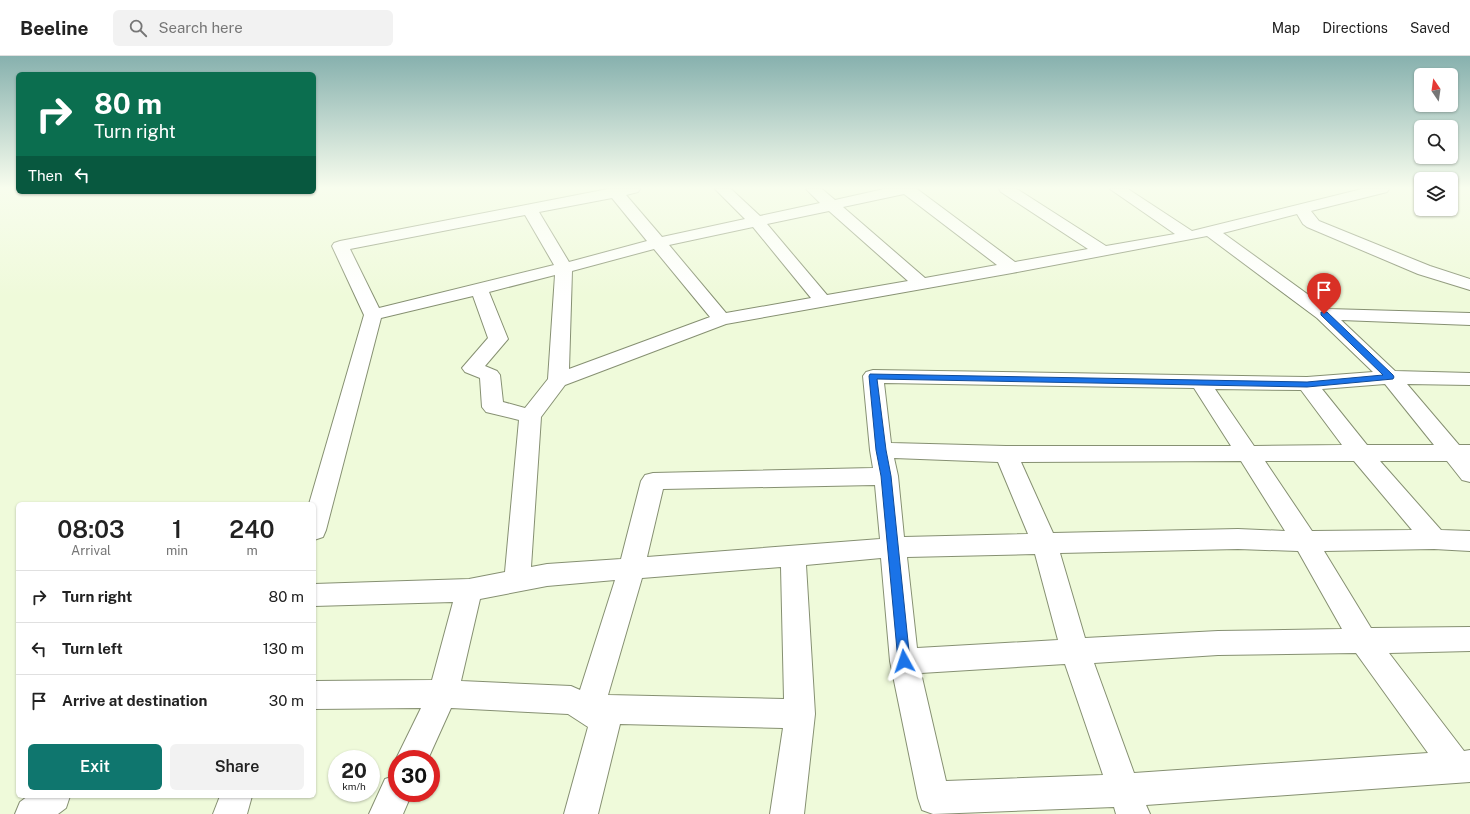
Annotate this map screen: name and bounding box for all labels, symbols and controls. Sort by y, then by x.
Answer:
search box [113,10,393,46]
text: Beeline [20,17,89,39]
icon: search [127,17,149,39]
text: Search here [159,19,243,36]
text: Map [1272,20,1300,36]
text: Directions [1322,20,1388,36]
text: Saved [1410,20,1450,36]
north arrow [1414,68,1458,112]
map controls [1414,68,1458,216]
text: 80 m [94,87,162,120]
icon: right [28,88,80,140]
button: search [1414,120,1458,164]
text: Turn right [94,121,176,142]
icon: left [71,164,93,186]
text: Then [28,167,63,184]
button: layers [1414,172,1458,216]
pin [1307,273,1341,314]
icon: arrive [1313,279,1335,301]
text: 08:03 [57,515,125,543]
text: 1 [172,515,182,543]
text: 240 [229,515,275,543]
text: Arrival [71,543,111,558]
text: min [166,543,188,558]
text: m [246,543,258,558]
icon: right [28,586,50,608]
text: Turn right [62,588,132,605]
text: 80 m [269,588,304,605]
icon: left [28,638,50,660]
text: Turn left [62,640,123,657]
text: 130 m [263,640,304,657]
position arrow [883,640,925,682]
icon: arrive [28,690,50,712]
text: Arrive at destination [62,692,207,709]
text: 30 m [269,692,304,709]
button: Exit [28,744,162,790]
button: Share [170,744,304,790]
speed limit sign: 30 [388,750,440,802]
text: 20 [341,759,367,783]
text: km/h [342,780,366,792]

